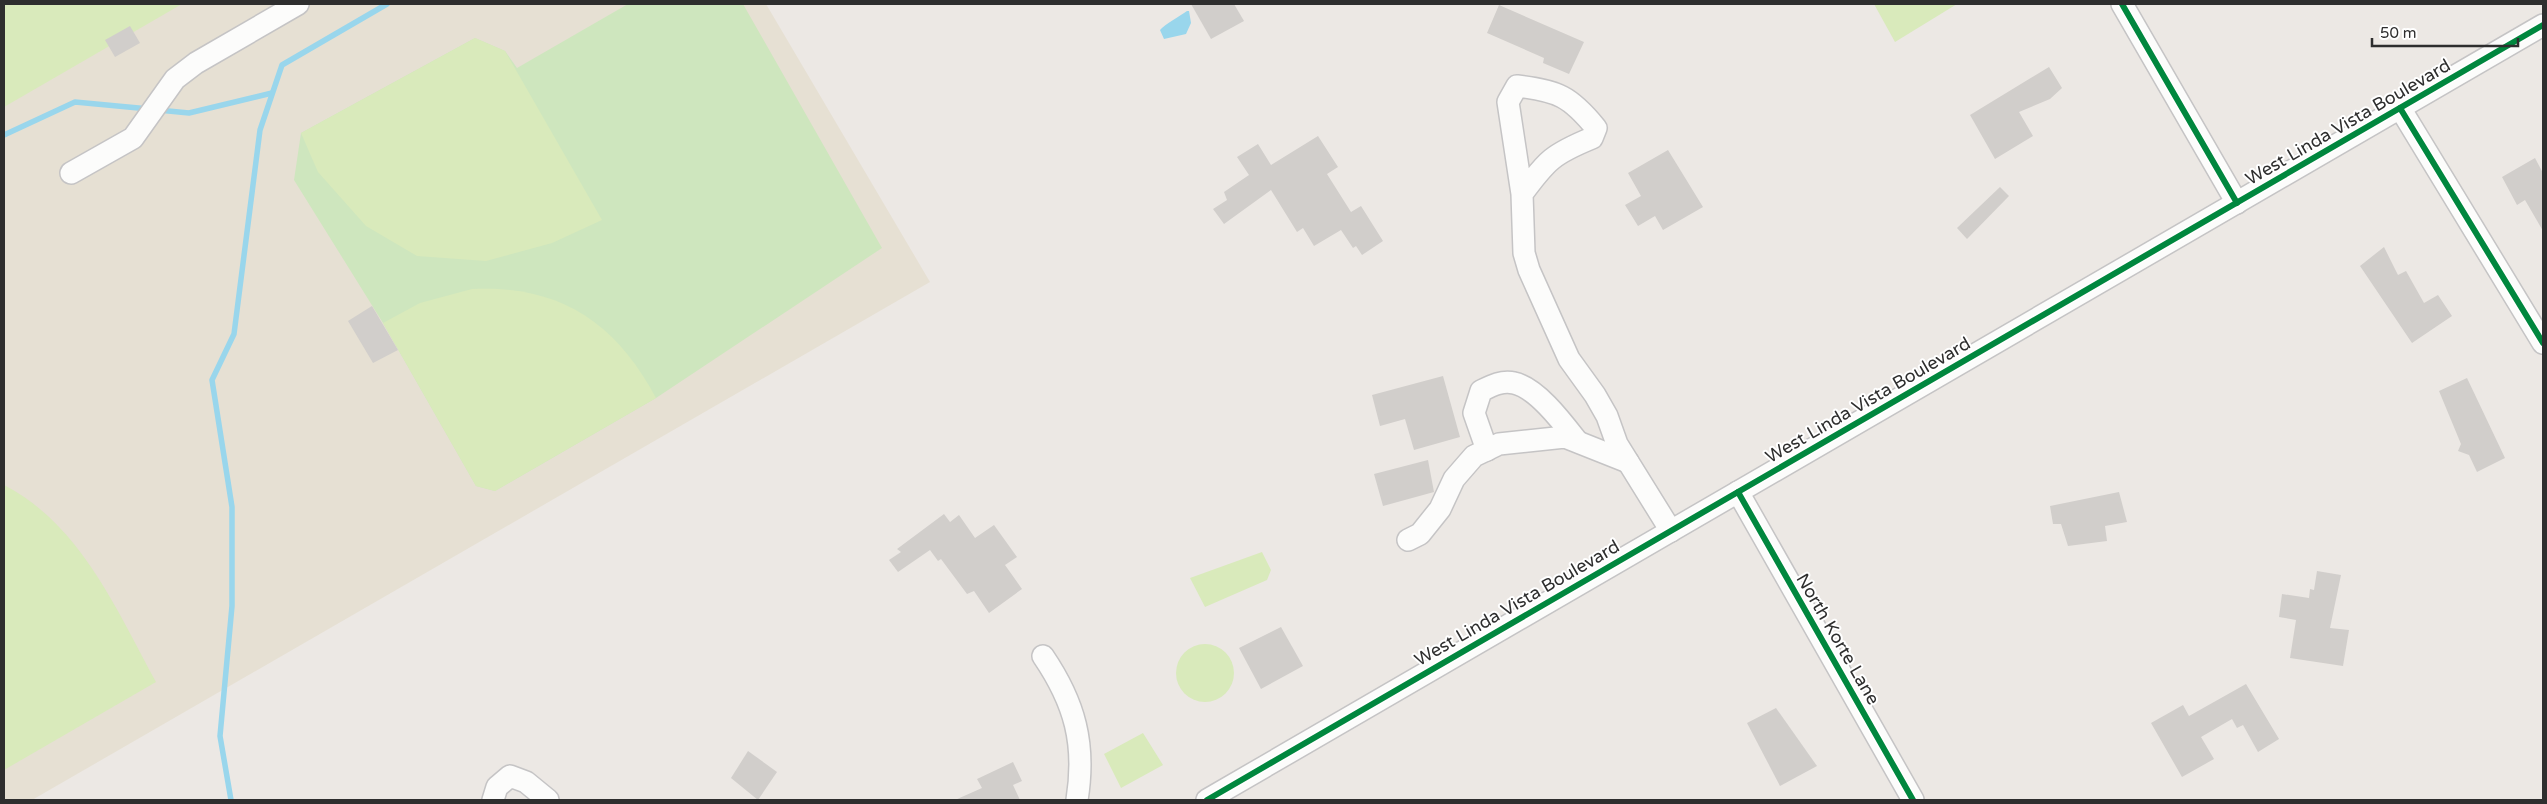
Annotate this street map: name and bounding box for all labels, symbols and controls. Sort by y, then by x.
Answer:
scale bar [2372,15,2518,47]
text: 50 m [2380,24,2417,42]
street label: West Linda Vista Boulevard [2242,54,2454,190]
street label: West Linda Vista Boulevard [1762,332,1974,468]
street label: West Linda Vista Boulevard [1411,535,1623,671]
street label: North Korte Lane [1792,570,1884,708]

